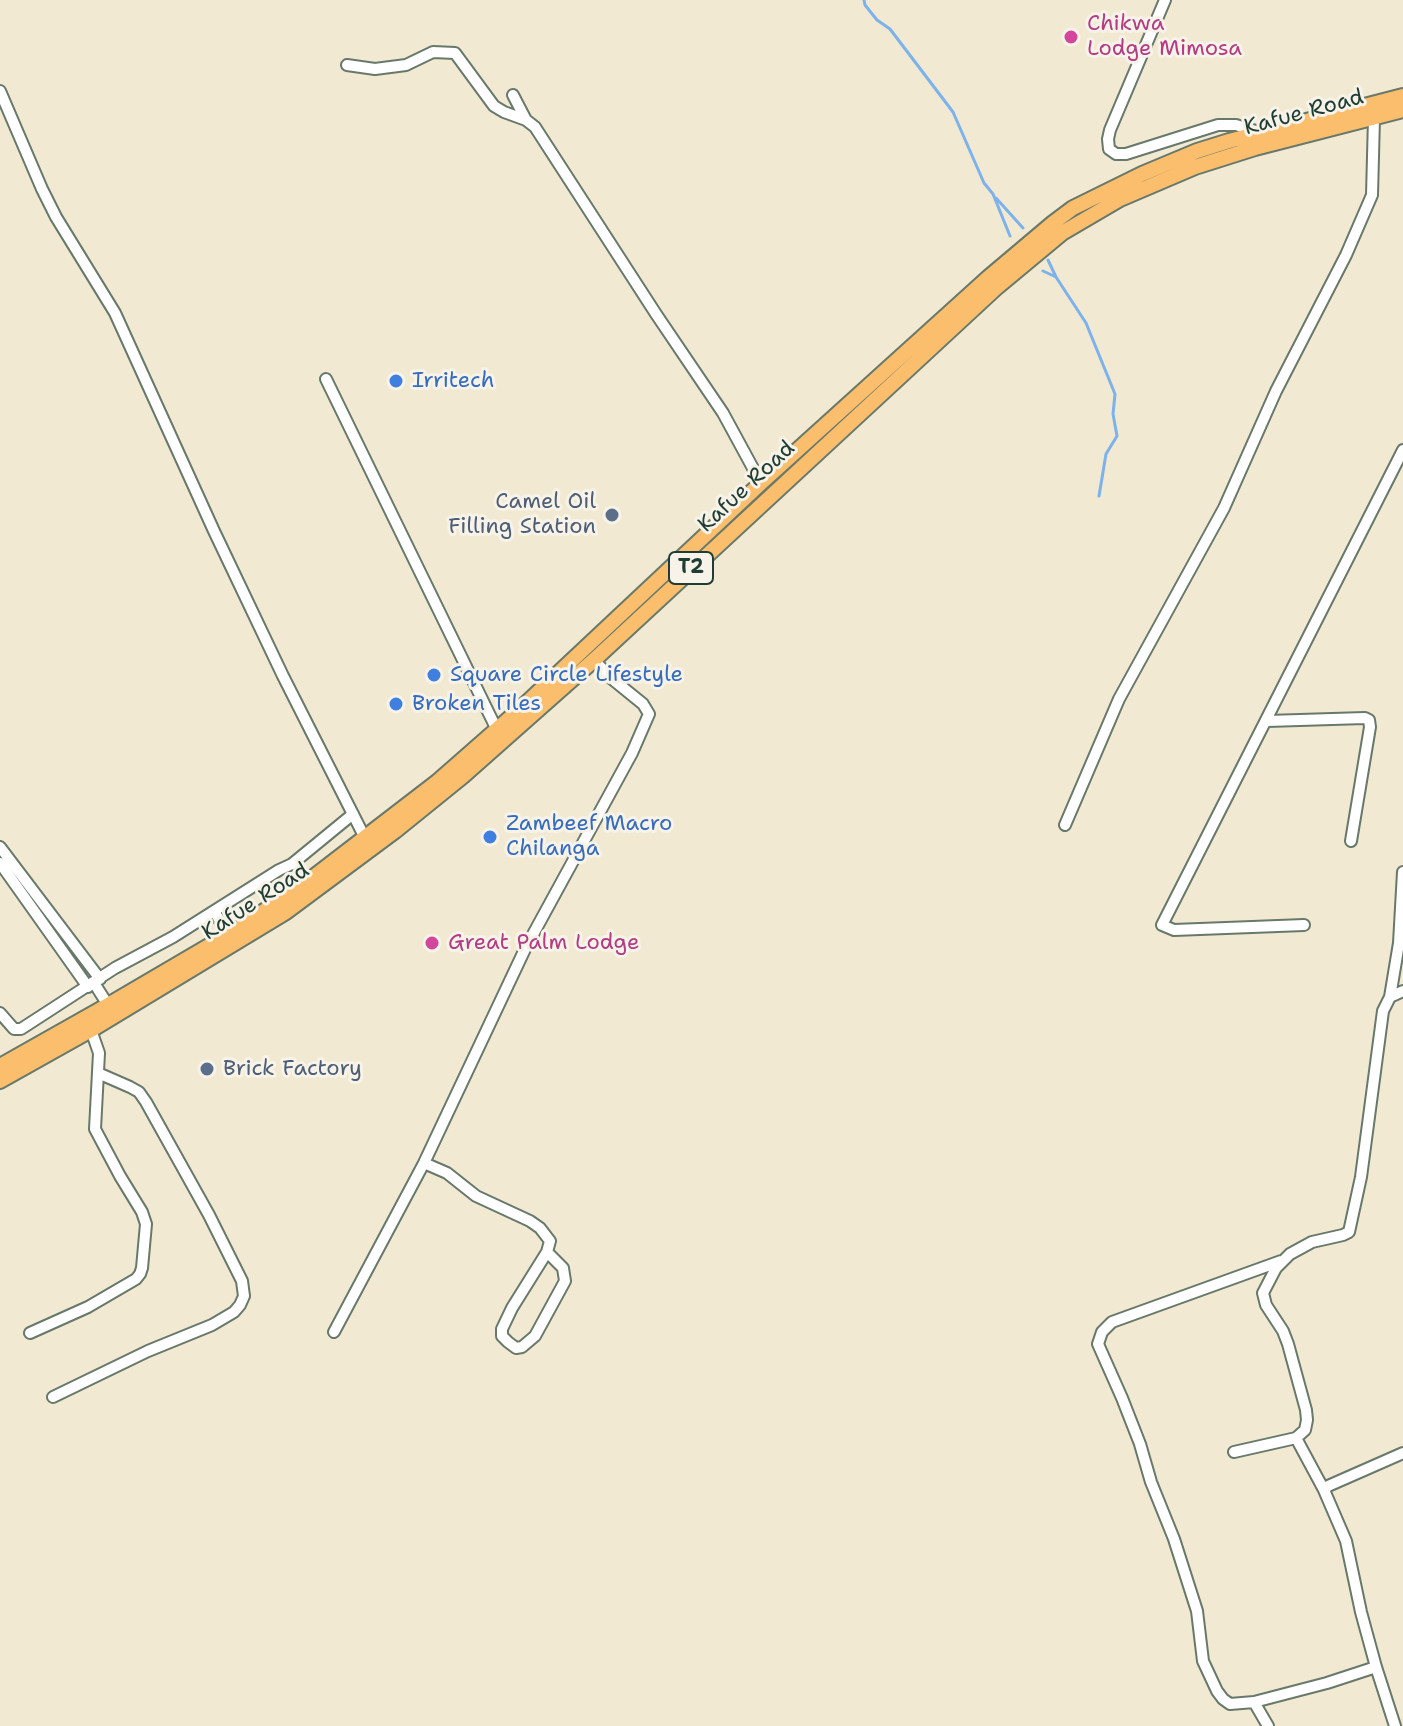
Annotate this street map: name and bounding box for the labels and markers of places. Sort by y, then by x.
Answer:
place label: Chikwa Lodge Mimosa [1087,11,1242,62]
marker: Chikwa Lodge Mimosa [1062,28,1080,46]
place label: Irritech [412,368,494,394]
marker: Irritech [387,372,405,390]
place label: Camel Oil Filling Station [448,489,596,540]
marker: Camel Oil Filling Station [603,506,621,524]
place label: Square Circle Lifestyle [450,662,683,688]
marker: Square Circle Lifestyle [425,666,443,684]
place label: Broken Tiles [412,691,541,717]
marker: Broken Tiles [387,695,405,713]
place label: Zambeef Macro Chilanga [506,811,672,862]
marker: Zambeef Macro Chilanga [481,828,499,846]
place label: Great Palm Lodge [448,930,639,956]
marker: Great Palm Lodge [423,934,441,952]
place label: Brick Factory [223,1056,362,1082]
marker: Brick Factory [198,1060,216,1078]

